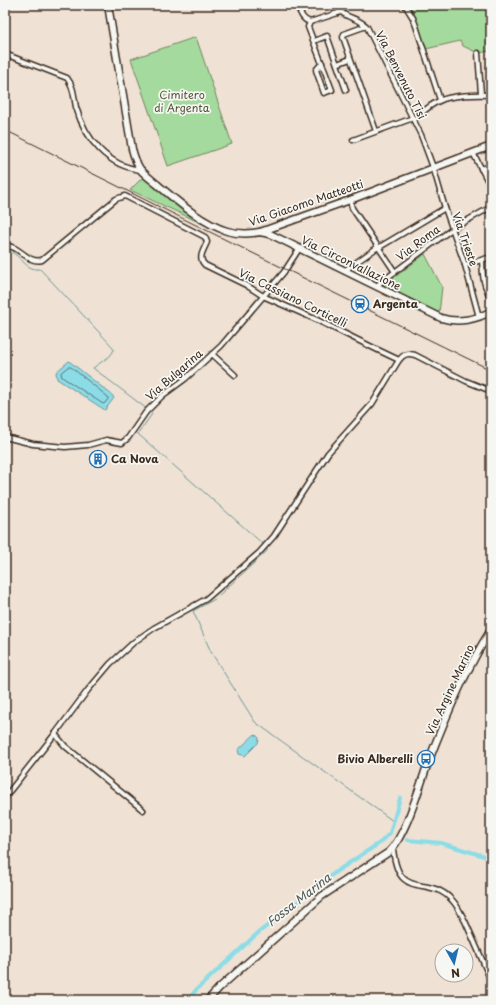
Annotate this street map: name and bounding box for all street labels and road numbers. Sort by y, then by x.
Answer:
street label: Via Benvenuto Tisi [372,28,431,122]
street label: Via Giacomo Matteotti [246,175,366,230]
street label: Via Trieste [448,209,483,268]
street label: Via Roma [392,220,443,265]
street label: Via Circonvallazione [299,231,404,294]
street label: Via Cassiano Corticelli [236,264,350,331]
street label: Via Bulgarina [141,345,206,404]
street label: Via Argine Marino [421,642,478,738]

